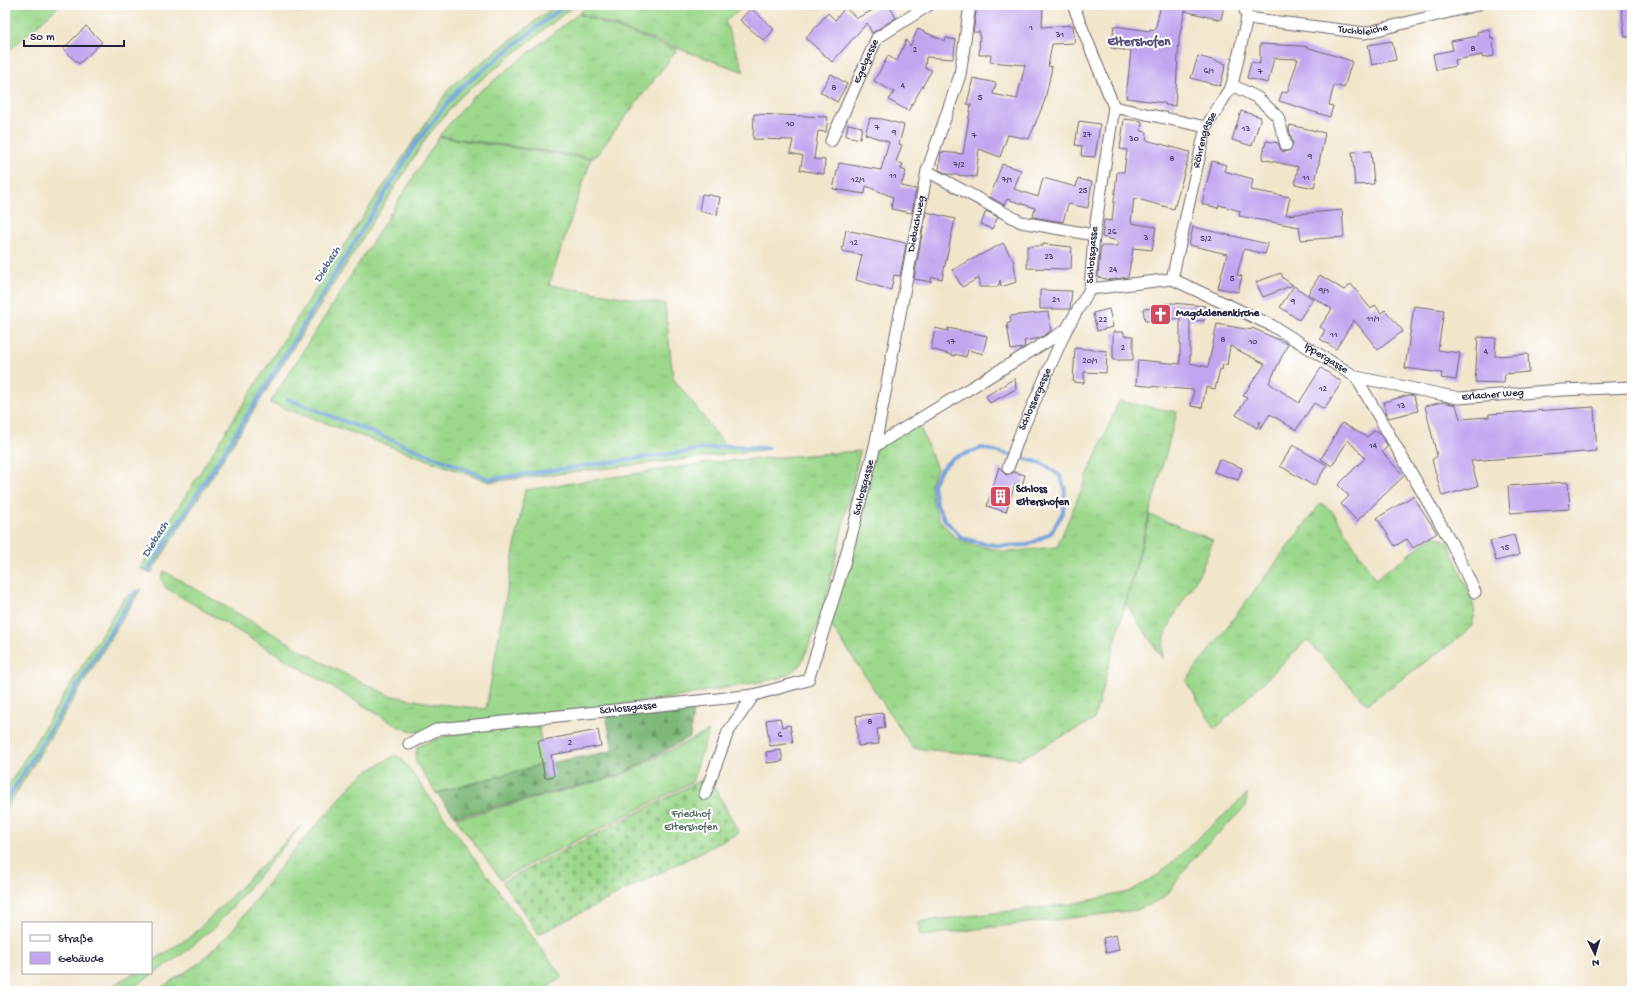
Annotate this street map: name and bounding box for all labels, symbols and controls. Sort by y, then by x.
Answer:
street label: Tuchbleiche [1336,21,1389,39]
scale bar [24,22,124,48]
house number: 1 [1028,23,1033,34]
house number: 31 [1055,30,1065,41]
text: 50 m [30,31,55,45]
district label: Eltershofen [1108,34,1171,50]
street label: Egelgasse [851,37,882,86]
house number: 8 [1471,44,1476,55]
house number: 2 [913,45,918,56]
house number: 6/1 [1204,66,1215,77]
house number: 7 [1257,67,1263,78]
house number: 4 [901,81,906,92]
house number: 8 [832,83,837,94]
house number: 5 [978,93,983,104]
street label: Röhrengasse [1191,110,1220,169]
house number: 10 [785,119,794,130]
house number: 7 [874,123,880,134]
house number: 13 [1241,124,1250,135]
house number: 9 [891,128,897,139]
house number: 27 [1082,130,1092,141]
house number: 7 [971,131,977,142]
house number: 30 [1128,134,1139,145]
house number: 9 [1307,152,1313,163]
house number: 8 [1170,154,1175,165]
house number: 7/2 [952,160,965,171]
house number: 11 [888,171,897,182]
house number: 11 [1301,173,1310,184]
house number: 12/1 [850,175,865,186]
house number: 7/1 [1001,175,1013,186]
house number: 25 [1078,186,1088,197]
street label: Diebachweg [906,195,928,254]
street label: Schlossgasse [1084,225,1101,284]
house number: 26 [1108,227,1117,238]
house number: 3 [1143,233,1149,244]
house number: 5/2 [1200,234,1212,245]
house number: 12 [849,238,859,249]
water label: Diebach [311,244,345,286]
house number: 23 [1044,252,1054,263]
house number: 24 [1109,265,1118,276]
house number: 5 [1230,274,1235,285]
house number: 9/1 [1318,286,1330,297]
house number: 21 [1052,295,1060,306]
house number: 9 [1290,297,1296,308]
church icon: Magdalenenkirche [1147,301,1173,327]
place label: Magdalenenkirche [1176,308,1261,321]
house number: 11/1 [1365,314,1380,325]
house number: 22 [1099,315,1108,326]
house number: 11 [1329,330,1338,341]
house number: 8 [1221,335,1226,346]
house number: 17 [946,337,955,348]
house number: 10 [1248,337,1257,348]
street label: Ippergasse [1302,341,1350,377]
house number: 2 [1121,343,1126,354]
house number: 4 [1484,347,1489,358]
house number: 20/1 [1082,356,1098,367]
street label: Schlossergasse [1017,366,1055,432]
house number: 12 [1318,384,1328,395]
street label: Erlacher Weg [1461,387,1524,404]
house number: 13 [1396,401,1405,412]
house number: 14 [1368,441,1378,452]
street label: Schlossgasse [851,458,877,517]
building icon: Schloss Eltershofen [988,483,1014,509]
place label: Schloss Eltershofen [1015,484,1070,509]
water label: Diebach [139,519,173,561]
house number: 15 [1500,543,1509,554]
street label: Schlossgasse [599,699,658,718]
house number: 8 [868,717,873,728]
house number: 6 [778,730,783,741]
house number: 2 [568,738,573,749]
park label: Friedhof Eltershofen [664,808,718,834]
legend [22,922,152,974]
text: Straße [58,933,94,947]
north arrow [1575,934,1615,974]
text: Gebäude [58,953,104,967]
text: N [1592,956,1600,968]

